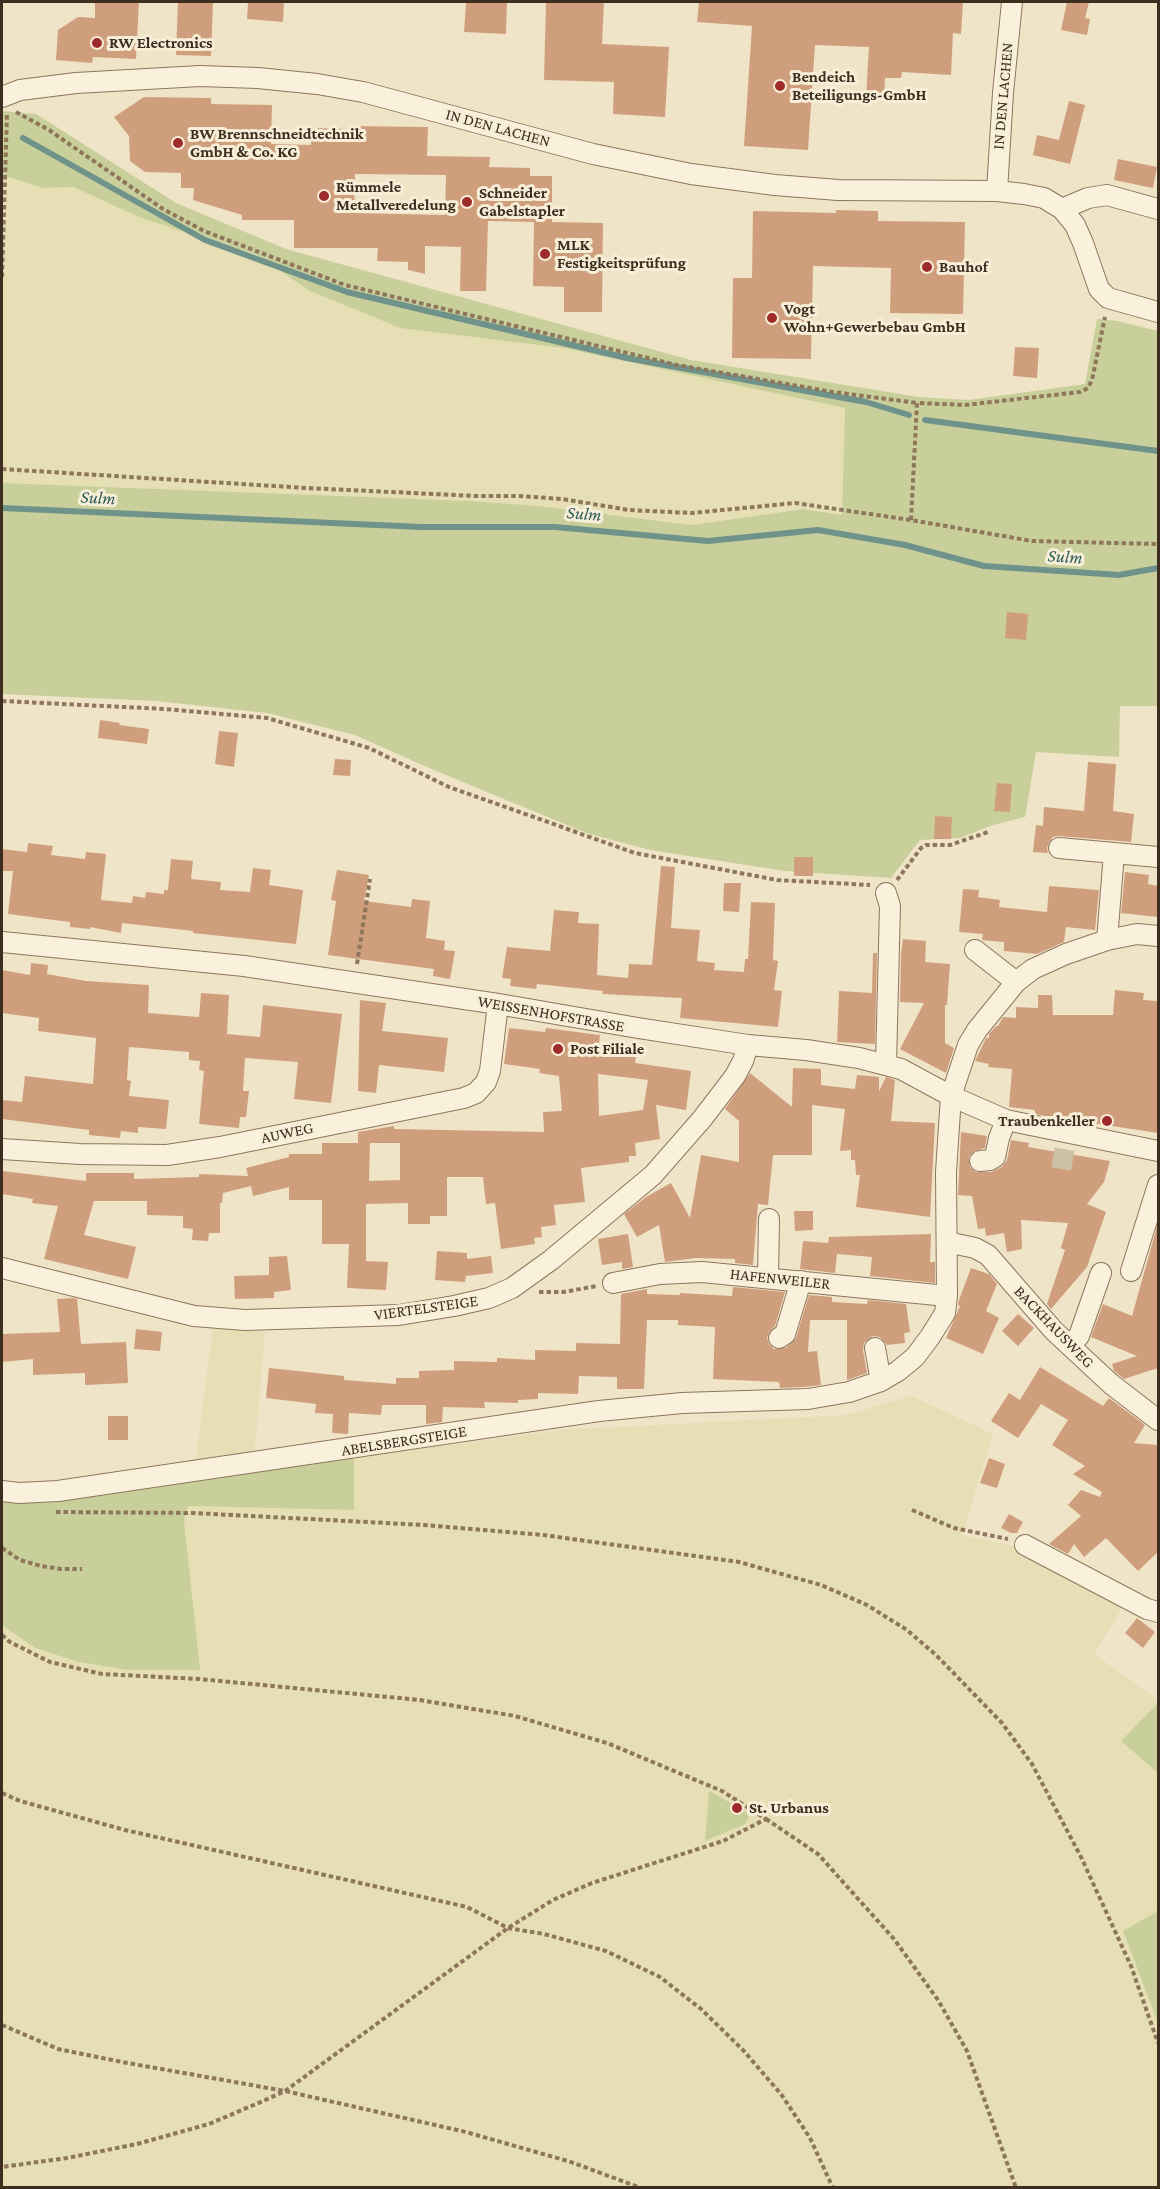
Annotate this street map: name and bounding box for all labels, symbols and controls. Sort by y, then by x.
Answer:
place label: RW Electronics [109,33,213,53]
marker: RW Electronics [90,36,104,50]
street label: IN DEN LACHEN [989,42,1017,150]
place label: Bendeich Beteiligungs-GmbH [792,67,926,105]
marker: Bendeich Beteiligungs-GmbH [773,79,787,93]
street label: IN DEN LACHEN [444,105,552,151]
place label: BW Brennschneidtechnik GmbH & Co. KG [190,124,363,162]
marker: BW Brennschneidtechnik GmbH & Co. KG [171,136,185,150]
place label: Rümmele Metallveredelung [336,177,456,215]
place label: Schneider Gabelstapler [479,183,565,221]
marker: Rümmele Metallveredelung [317,189,331,203]
marker: Schneider Gabelstapler [460,195,474,209]
place label: MLK Festigkeitsprüfung [557,235,686,273]
marker: MLK Festigkeitsprüfung [538,247,552,261]
place label: Bauhof [939,257,988,277]
marker: Bauhof [920,260,934,274]
place label: Vogt Wohn+Gewerbebau GmbH [784,299,966,337]
marker: Vogt Wohn+Gewerbebau GmbH [765,311,779,325]
water label: Sulm [80,486,116,510]
water label: Sulm [566,502,602,526]
water label: Sulm [1047,545,1083,569]
street label: WEISSENHOFSTRASSE [476,992,626,1036]
place label: Post Filiale [570,1039,644,1059]
marker: Post Filiale [551,1042,565,1056]
place label: Traubenkeller [998,1111,1095,1131]
marker: Traubenkeller [1100,1114,1114,1128]
street label: AUWEG [259,1118,315,1148]
street label: HAFENWEILER [729,1264,831,1294]
street label: BACKHAUSWEG [1010,1282,1098,1372]
street label: VIERTELSTEIGE [373,1291,479,1325]
street label: ABELSBERGSTEIGE [340,1422,468,1460]
place label: St. Urbanus [749,1798,829,1818]
marker: St. Urbanus [730,1801,744,1815]

